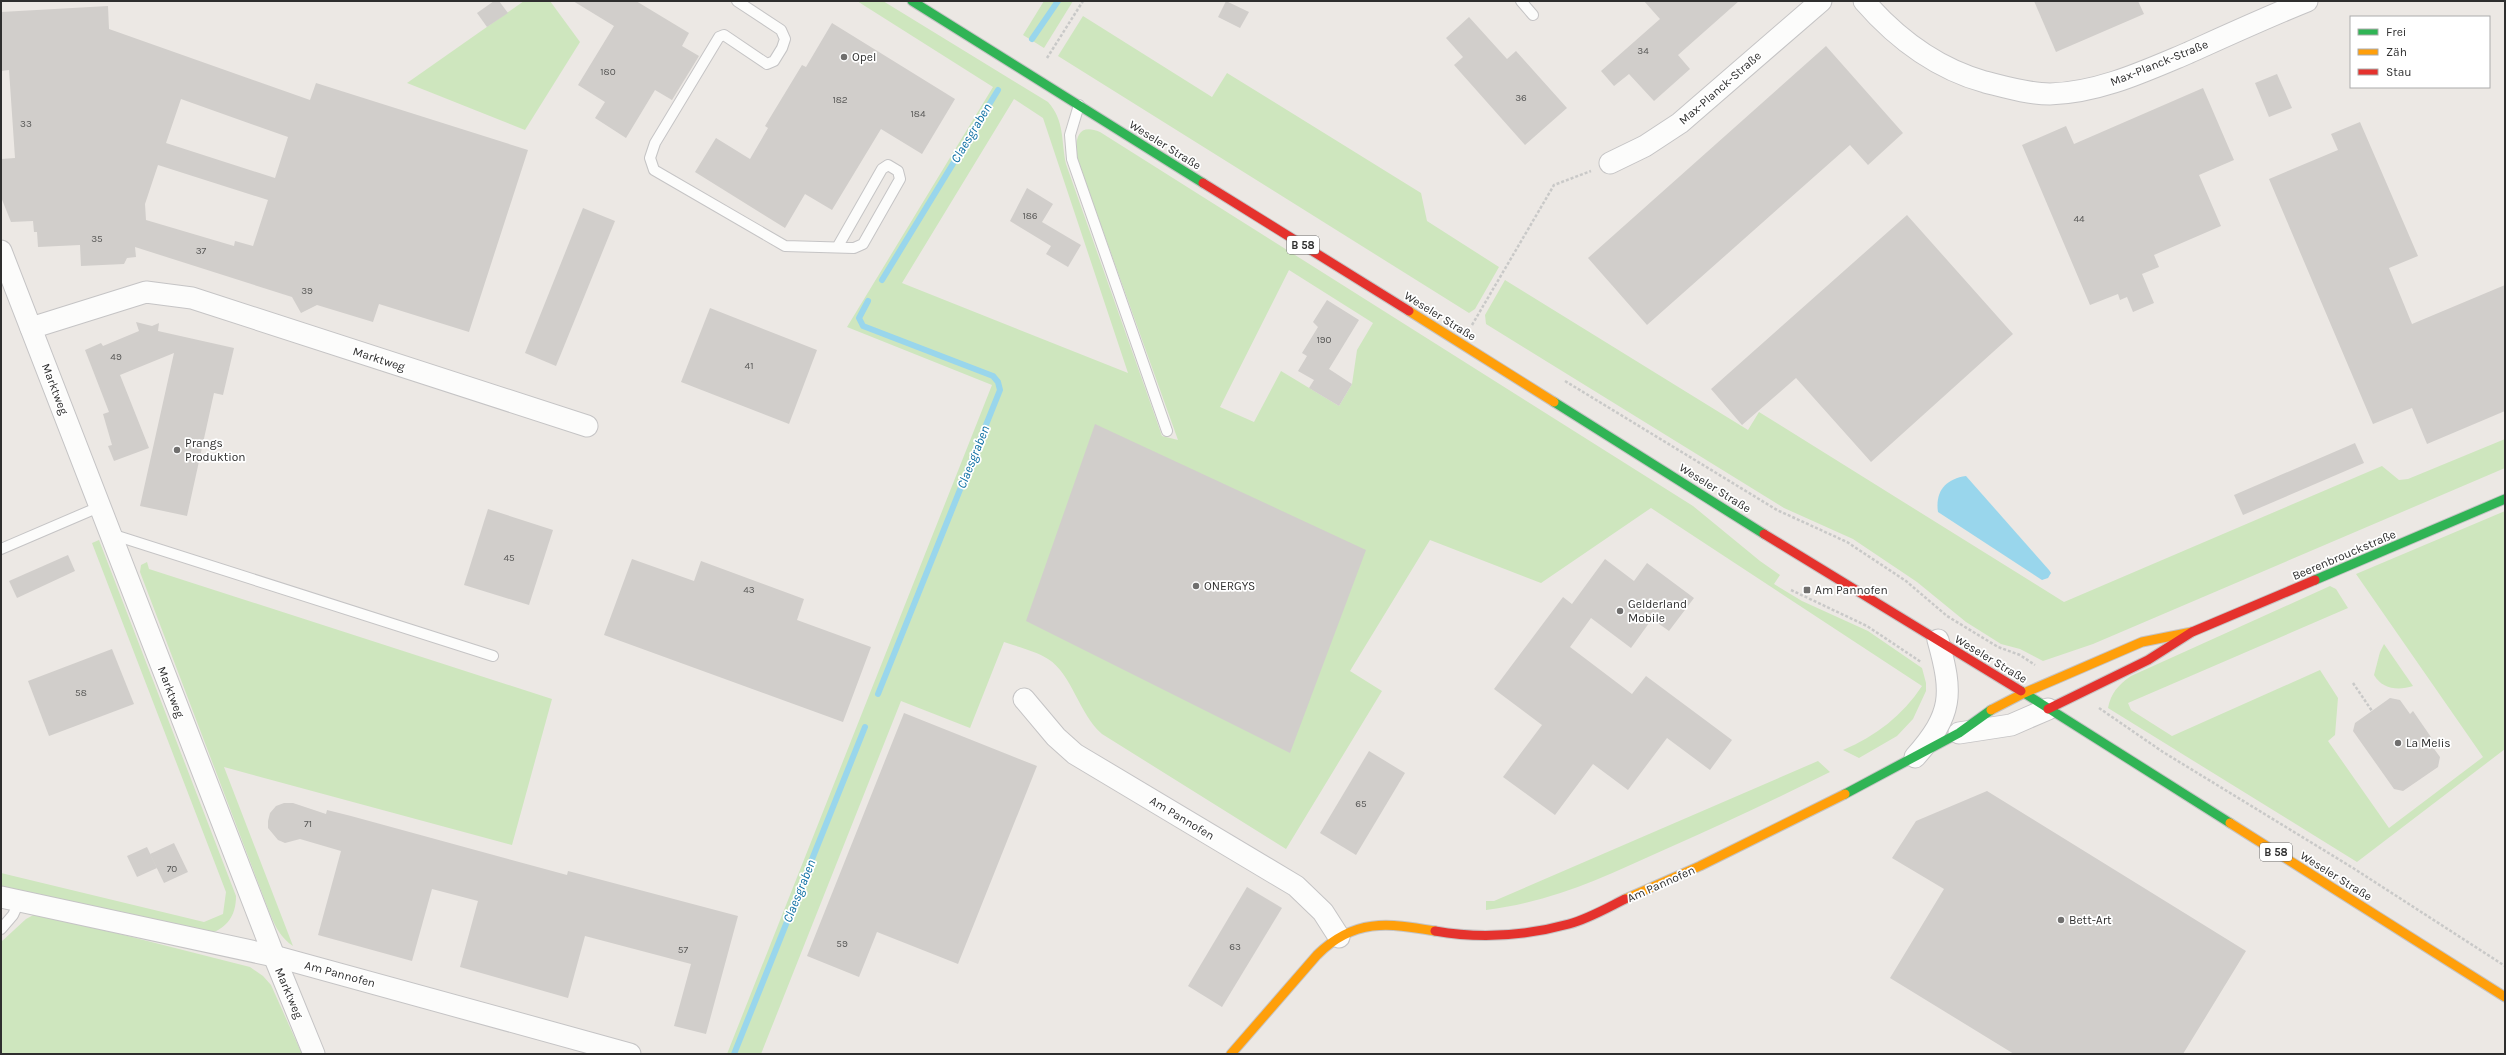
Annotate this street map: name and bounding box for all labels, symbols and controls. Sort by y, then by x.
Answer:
legend [2350,16,2490,88]
text: Frei [2386,25,2406,39]
street label: Max-Planck-Straße [2108,37,2210,89]
house number: 34 [1637,45,1649,57]
text: Zäh [2386,45,2407,59]
street label: Max-Planck-Straße [1676,48,1764,128]
place label: Opel [852,50,876,64]
marker: Opel [839,52,849,62]
text: Stau [2386,65,2412,79]
house number: 180 [600,66,616,78]
house number: 36 [1515,92,1527,104]
house number: 182 [832,94,848,106]
water label: Claesgraben [947,101,995,165]
house number: 184 [910,108,926,120]
street label: Weseler Straße [1127,117,1203,173]
house number: 33 [20,118,32,130]
house number: 186 [1022,210,1038,222]
house number: 44 [2073,213,2085,225]
house number: 35 [91,233,103,245]
road number: B 58 [1287,236,1319,254]
house number: 37 [196,245,207,257]
house number: 39 [301,285,313,297]
street label: Weseler Straße [1402,288,1478,344]
house number: 190 [1316,334,1332,346]
street label: Marktweg [351,344,407,374]
house number: 49 [110,351,122,363]
house number: 41 [745,360,753,372]
street label: Marktweg [39,361,71,417]
water label: Claesgraben [954,423,992,491]
place label: Prangs Produktion [185,436,246,464]
marker: Prangs Produktion [172,445,182,455]
street label: Weseler Straße [1677,460,1753,516]
street label: Beerenbrouckstraße [2290,527,2398,583]
house number: 45 [503,552,515,564]
place label: ONERGYS [1204,579,1255,593]
marker: ONERGYS [1191,581,1201,591]
place label: Am Pannofen [1815,583,1888,597]
house number: 43 [743,584,755,596]
marker: Am Pannofen [1802,585,1812,595]
place label: Gelderland Mobile [1628,597,1687,625]
marker: Gelderland Mobile [1615,606,1625,616]
street label: Weseler Straße [1952,632,2030,686]
street label: Marktweg [155,664,187,720]
house number: 58 [75,687,87,699]
place label: La Melis [2406,736,2451,750]
marker: La Melis [2393,738,2403,748]
street label: Am Pannofen [1147,793,1217,843]
house number: 65 [1355,798,1367,810]
house number: 71 [304,818,312,830]
road number: B 58 [2260,843,2292,861]
street label: Weseler Straße [2298,848,2374,904]
water label: Claesgraben [780,857,818,925]
house number: 70 [167,863,177,875]
street label: Am Pannofen [1625,863,1697,905]
place label: Bett-Art [2069,913,2112,927]
marker: Bett-Art [2056,915,2066,925]
house number: 59 [836,938,848,950]
house number: 63 [1229,941,1241,953]
house number: 57 [678,944,688,956]
street label: Am Pannofen [303,958,377,990]
street label: Marktweg [272,965,306,1021]

